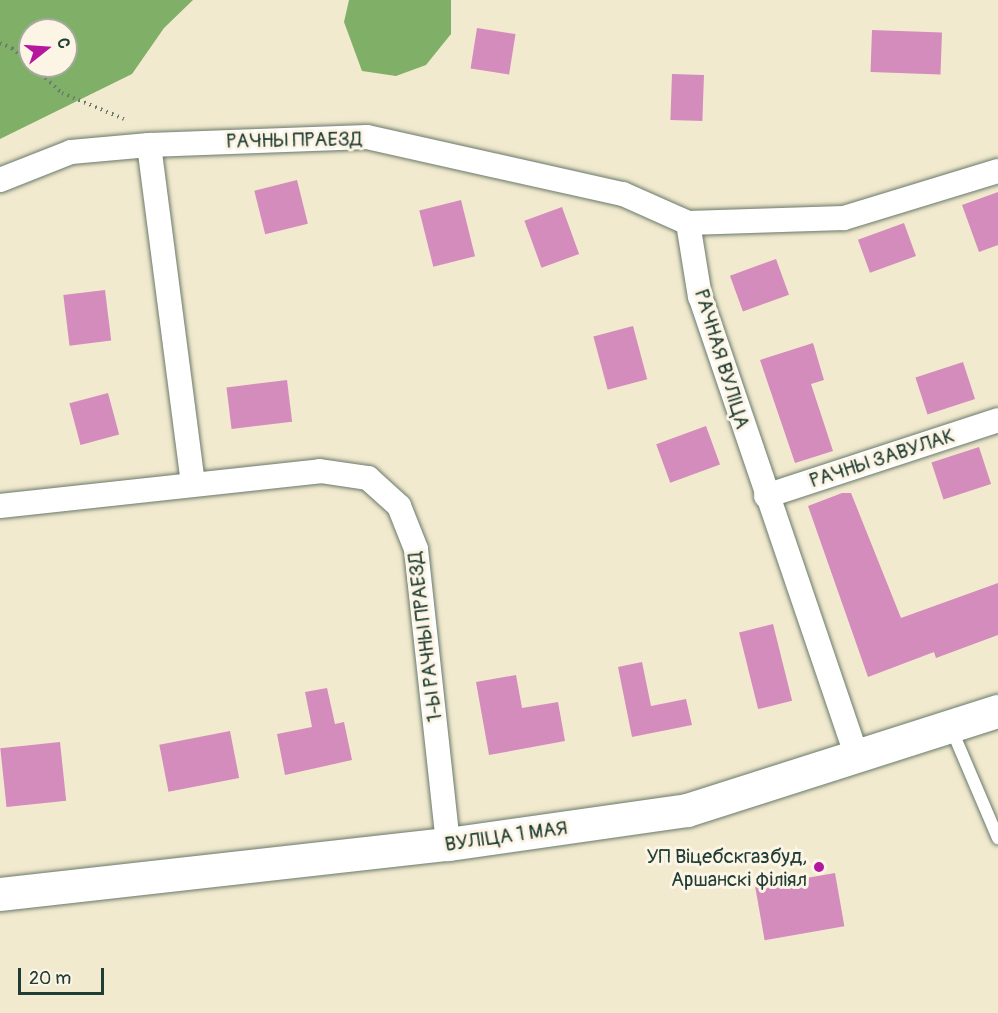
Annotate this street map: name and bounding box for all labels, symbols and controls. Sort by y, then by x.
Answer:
north arrow [18,18,78,78]
text: С [52,36,74,51]
street label: РАЧНЫ ПРАЕЗД [226,127,362,153]
street label: РАЧНАЯ ВУЛІЦА [689,286,755,432]
street label: РАЧНЫ ЗАВУЛАК [806,423,958,493]
street label: 1-Ы РАЧНЫ ПРАЕЗД [403,551,447,723]
street label: ВУЛІЦА 1 МАЯ [443,816,569,856]
place label: УП Віцебскгазбуд, Аршанскі філіял [647,844,807,891]
marker: УП Віцебскгазбуд, Аршанскі філіял [812,860,826,874]
scale bar [21,956,106,994]
text: 20 m [29,967,71,990]

